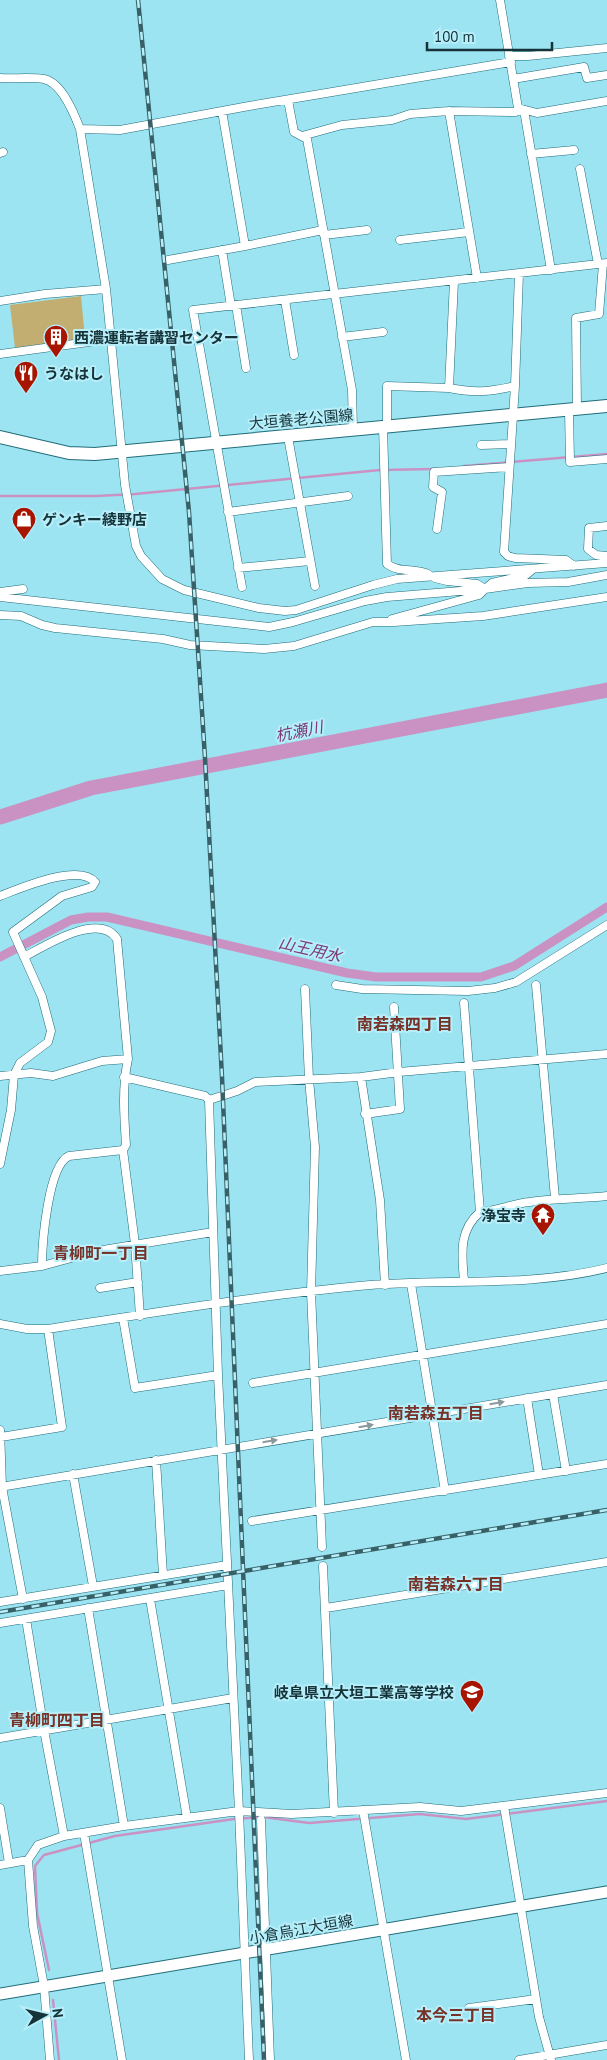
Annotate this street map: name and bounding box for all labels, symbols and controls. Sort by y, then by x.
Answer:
scale bar [427,20,552,52]
text: 100 m [434,27,475,46]
building icon: 西濃運転者講習センター [43,324,69,358]
place label: 西濃運転者講習センター [74,328,239,347]
restaurant icon: うなはし [13,360,39,394]
place label: うなはし [44,364,104,383]
street label: 大垣養老公園線 [248,405,354,433]
shop icon: ゲンキー綾野店 [11,506,37,540]
place label: ゲンキー綾野店 [42,510,147,529]
water label: 杭瀬川 [274,716,326,745]
water label: 山王用水 [277,932,345,966]
district label: 南若森四丁目 [357,1014,453,1034]
temple icon: 浄宝寺 [530,1202,556,1236]
place label: 浄宝寺 [481,1206,526,1225]
district label: 青柳町一丁目 [53,1243,149,1263]
one-way arrow [490,1399,506,1407]
district label: 南若森五丁目 [388,1403,484,1423]
one-way arrow [358,1421,374,1429]
one-way arrow [263,1437,279,1445]
district label: 南若森六丁目 [408,1574,504,1594]
school or university icon: 岐阜県立大垣工業高等学校 [459,1679,485,1713]
place label: 岐阜県立大垣工業高等学校 [274,1683,454,1702]
district label: 青柳町四丁目 [9,1710,105,1730]
street label: 小倉烏江大垣線 [248,1911,354,1947]
north arrow [20,1990,70,2040]
district label: 本今三丁目 [416,2005,496,2025]
text: N [48,2007,67,2019]

